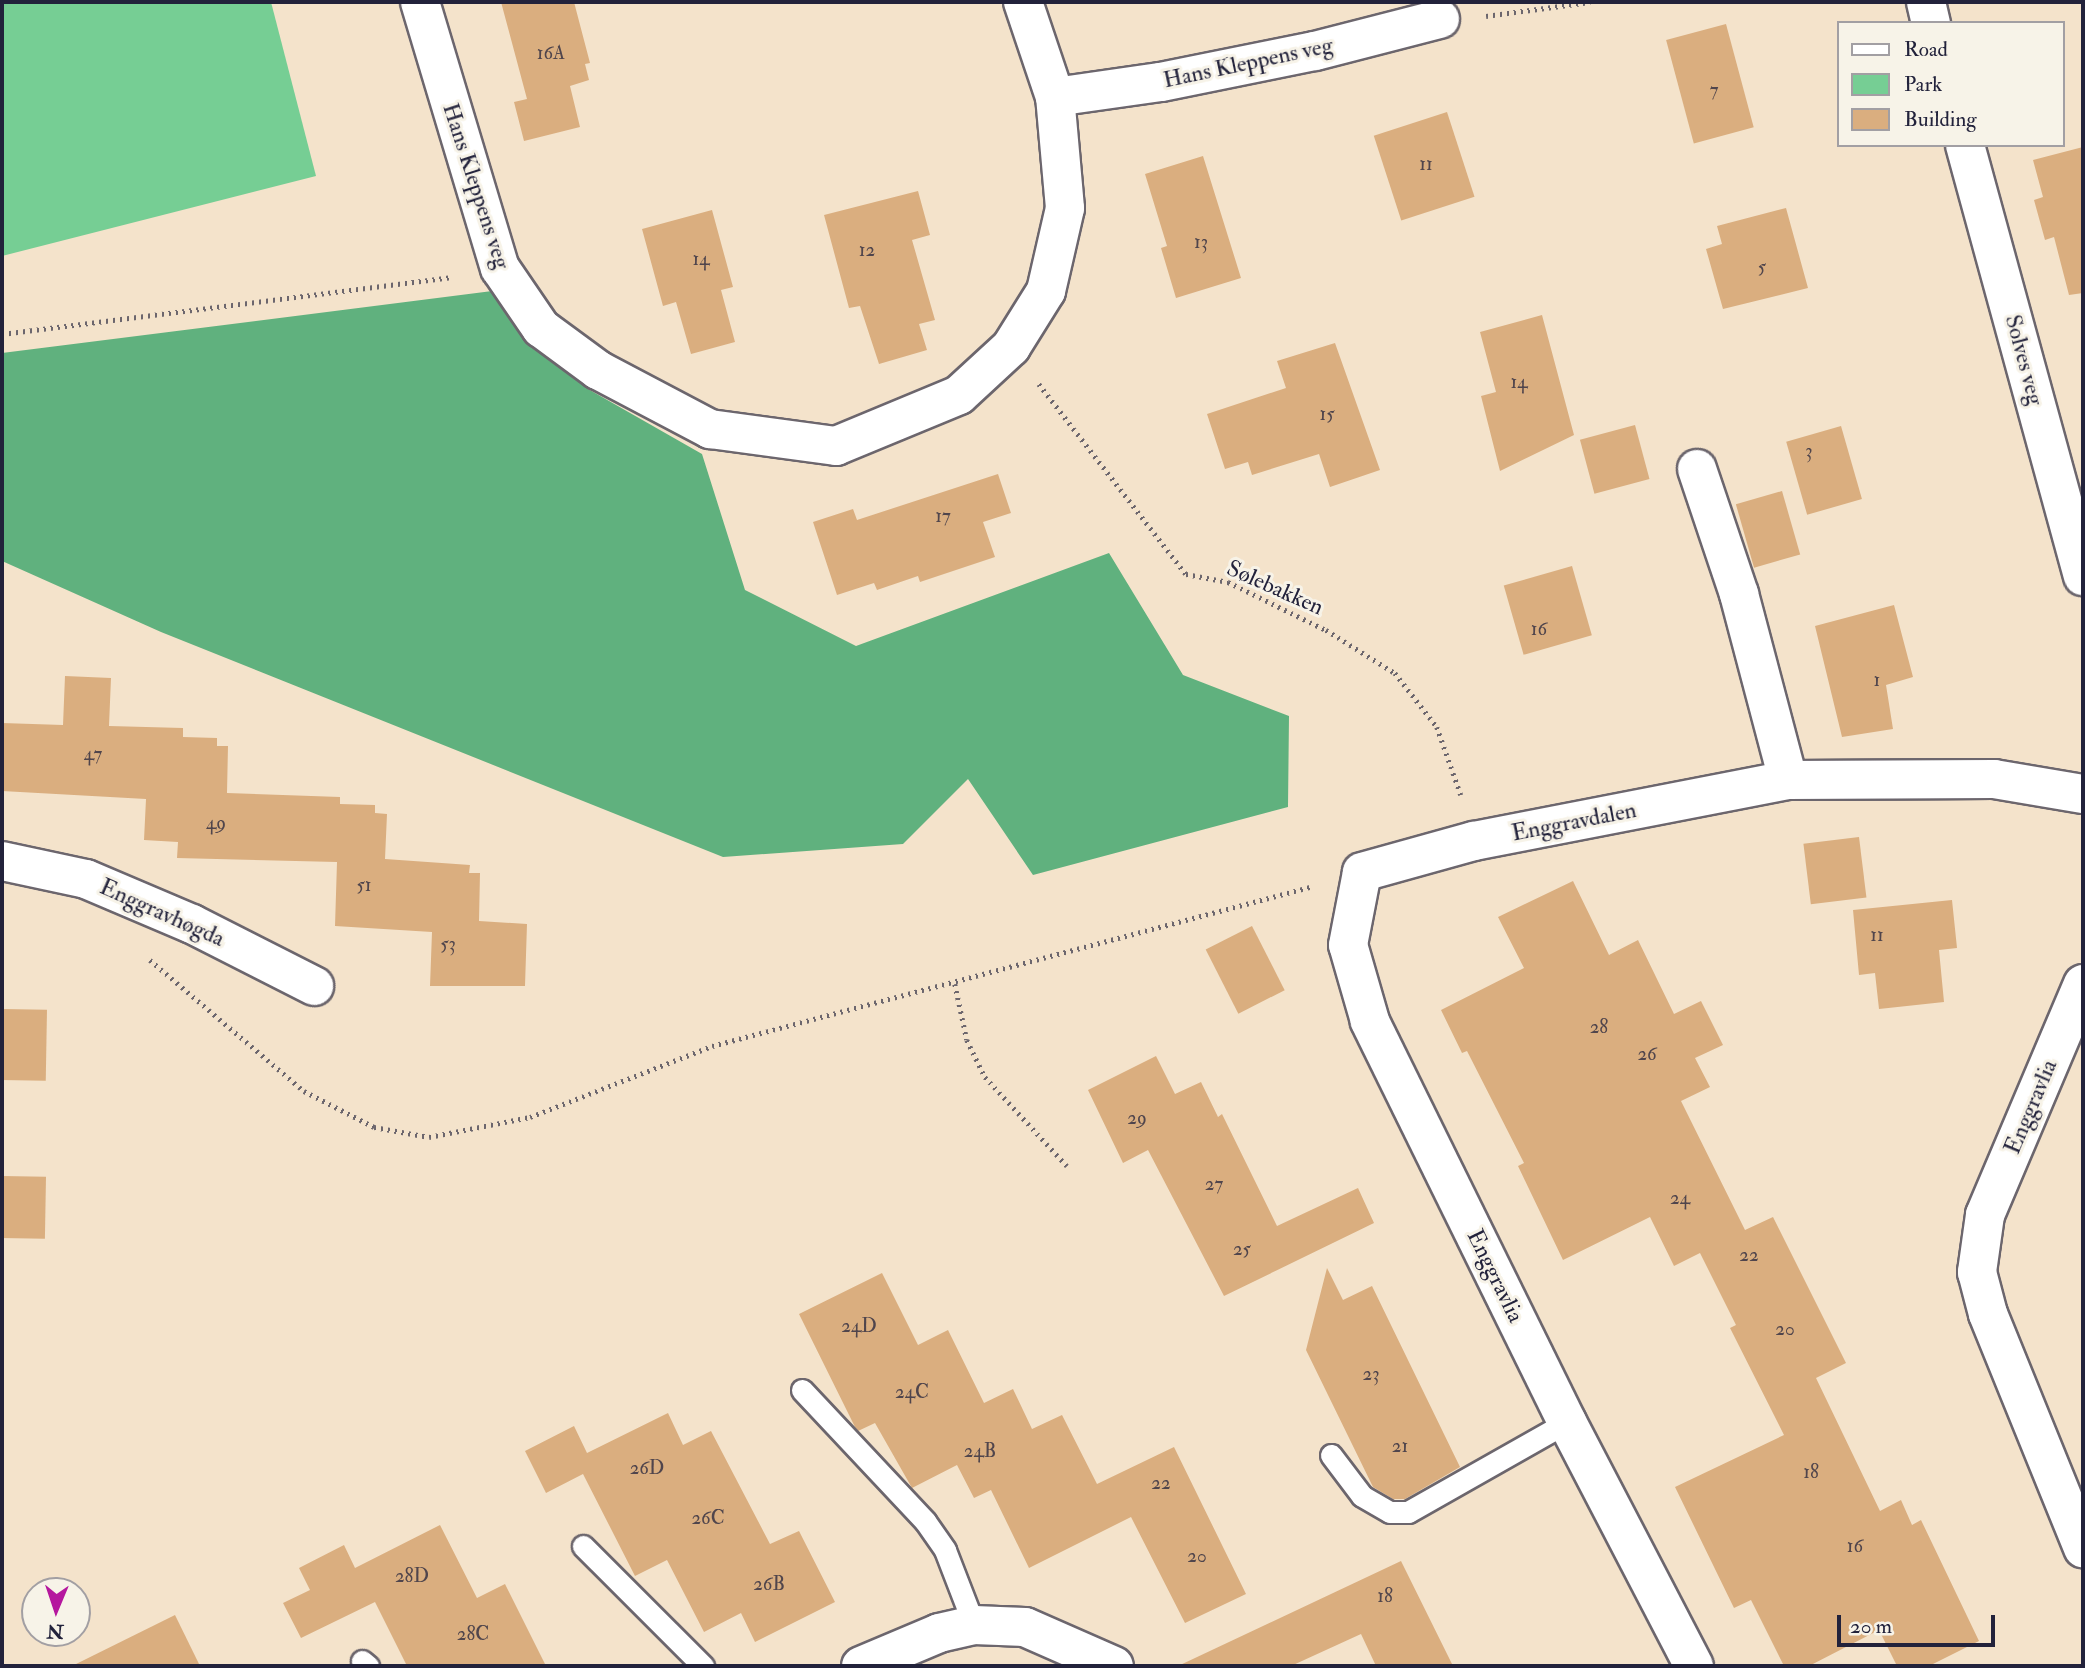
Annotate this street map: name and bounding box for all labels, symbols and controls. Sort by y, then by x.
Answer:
legend [1836,21,2064,147]
street label: Hans Kleppens veg [1161,32,1335,94]
text: Road [1904,36,1948,63]
house number: 16A [537,43,565,65]
text: Park [1904,71,1942,98]
house number: 7 [1710,80,1718,102]
street label: Hans Kleppens veg [436,100,516,272]
text: Building [1904,106,1977,133]
house number: 11 [1419,154,1433,176]
house number: 13 [1194,232,1208,254]
house number: 12 [859,240,875,262]
house number: 14 [692,249,710,271]
house number: 5 [1758,257,1766,279]
street label: Solves veg [1999,312,2049,408]
house number: 14 [1510,372,1528,394]
house number: 15 [1319,404,1335,426]
house number: 3 [1805,441,1813,463]
house number: 17 [935,506,951,528]
street label: Sølebakken [1222,554,1328,622]
house number: 16 [1531,619,1547,641]
house number: 1 [1874,670,1880,692]
house number: 47 [84,744,102,766]
street label: Enggravdalen [1509,796,1639,848]
house number: 49 [206,813,226,835]
street label: Enggravhøgda [95,873,229,953]
house number: 51 [356,875,372,897]
house number: 11 [1870,925,1884,947]
house number: 53 [440,934,456,956]
house number: 28 [1590,1017,1608,1039]
house number: 26 [1637,1044,1657,1066]
street label: Enggravlia [1999,1056,2063,1158]
house number: 29 [1127,1108,1147,1130]
house number: 27 [1205,1174,1223,1196]
house number: 24 [1670,1188,1690,1210]
street label: Enggravlia [1461,1225,1529,1327]
house number: 25 [1233,1239,1251,1261]
house number: 22 [1739,1245,1759,1267]
house number: 24D [841,1316,877,1338]
house number: 20 [1775,1319,1795,1341]
house number: 23 [1363,1364,1379,1386]
house number: 24C [895,1382,929,1404]
house number: 21 [1392,1436,1408,1458]
house number: 24B [964,1441,996,1463]
house number: 26D [630,1458,664,1480]
house number: 18 [1803,1462,1819,1484]
house number: 22 [1151,1473,1171,1495]
house number: 26C [691,1508,725,1530]
house number: 16 [1847,1536,1863,1558]
house number: 20 [1187,1546,1207,1568]
house number: 28D [395,1566,429,1588]
house number: 26B [753,1574,785,1596]
north arrow [21,1577,91,1647]
house number: 18 [1377,1586,1393,1608]
scale bar [1840,1602,1997,1646]
text: 20 m [1850,1613,1892,1640]
text: N [46,1619,64,1643]
house number: 28C [457,1624,489,1646]

